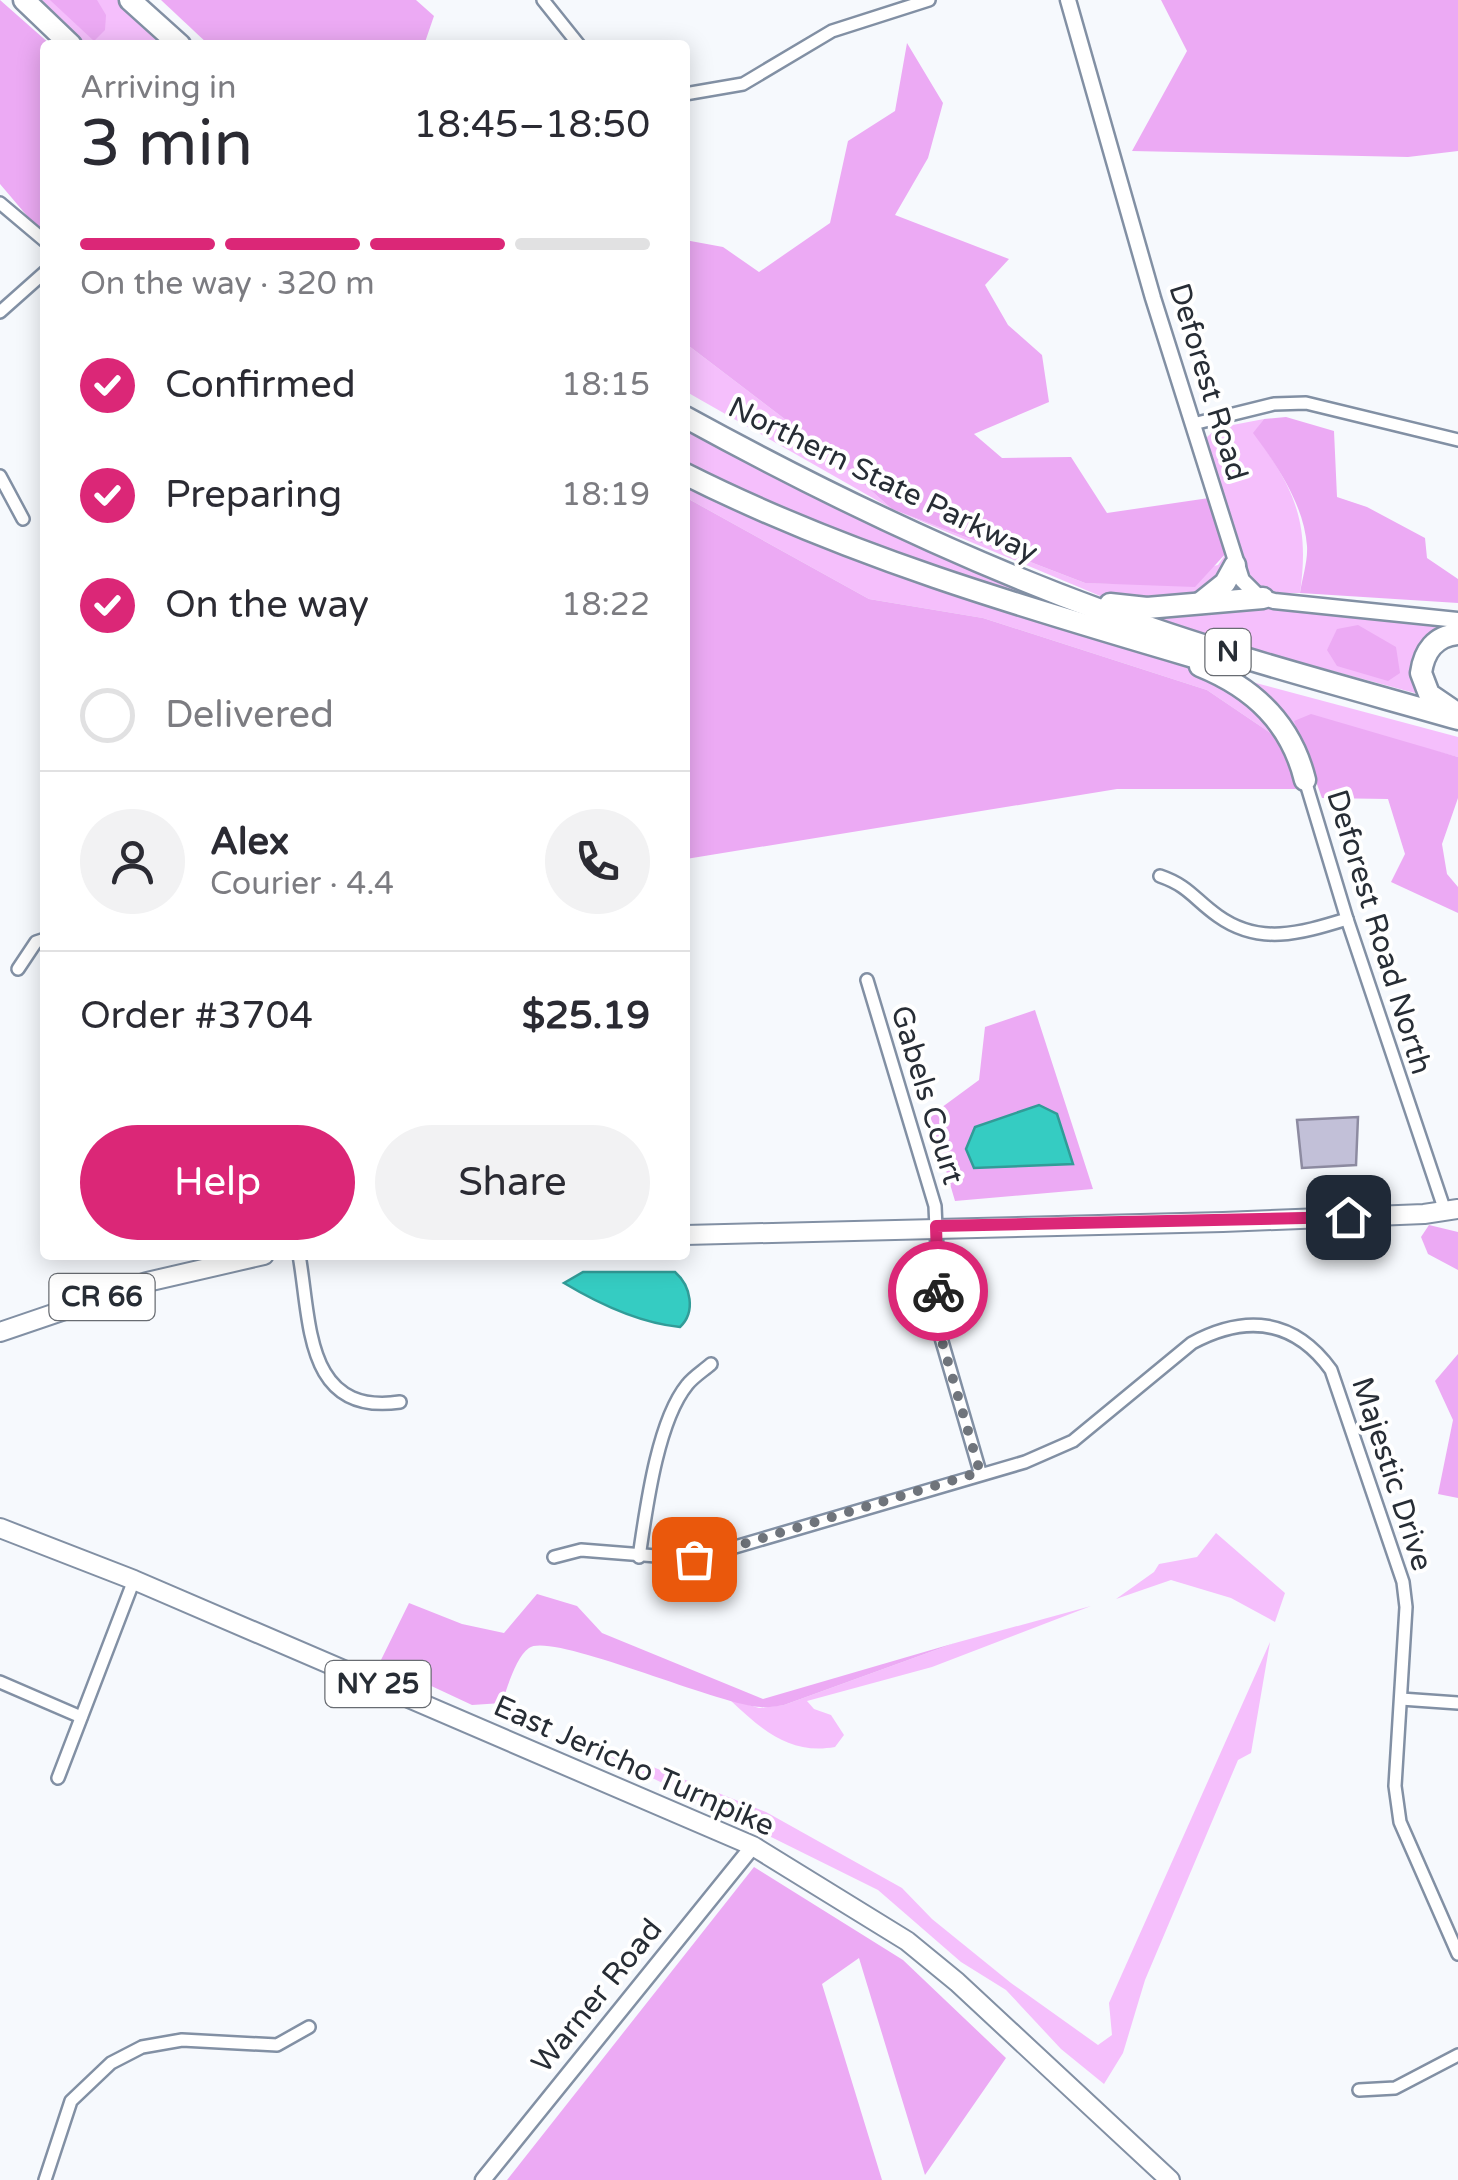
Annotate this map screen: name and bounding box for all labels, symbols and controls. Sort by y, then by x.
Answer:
text: Arriving in [80,69,237,107]
text: 18:45–18:50 [413,102,650,148]
text: 3 min [80,105,253,184]
text: On the way · 320 m [80,265,375,303]
street label: Deforest Road [1160,279,1256,485]
icon: check [80,358,135,413]
text: Confirmed [165,362,356,408]
text: 18:15 [561,366,650,404]
street label: Northern State Parkway [722,389,1044,571]
icon: check [80,468,135,523]
text: Preparing [165,472,342,518]
text: 18:19 [561,476,650,514]
icon: check [80,578,135,633]
text: On the way [165,582,369,628]
text: 18:22 [561,586,650,624]
road number: N [1206,629,1250,675]
text: Delivered [165,692,334,738]
street label: Deforest Road North [1318,785,1440,1079]
button: person [80,809,185,914]
button: phone [545,809,650,914]
text: Alex [210,819,289,865]
text: Courier · 4.4 [210,865,394,903]
text: Order #3704 [80,993,313,1039]
text: $25.19 [522,993,650,1039]
street label: Gabels Court [882,1001,972,1189]
button: Help [80,1125,355,1240]
button: Share [375,1125,650,1240]
pin [1306,1175,1391,1260]
icon: home [1321,1190,1376,1245]
courier [888,1241,988,1341]
icon: bike [911,1264,966,1319]
road number: CR 66 [49,1274,154,1320]
street label: Majestic Drive [1343,1373,1441,1575]
pin [652,1517,737,1602]
icon: bag [667,1532,722,1587]
road number: NY 25 [326,1661,430,1707]
street label: East Jericho Turnpike [488,1687,780,1845]
street label: Warner Road [524,1912,670,2080]

